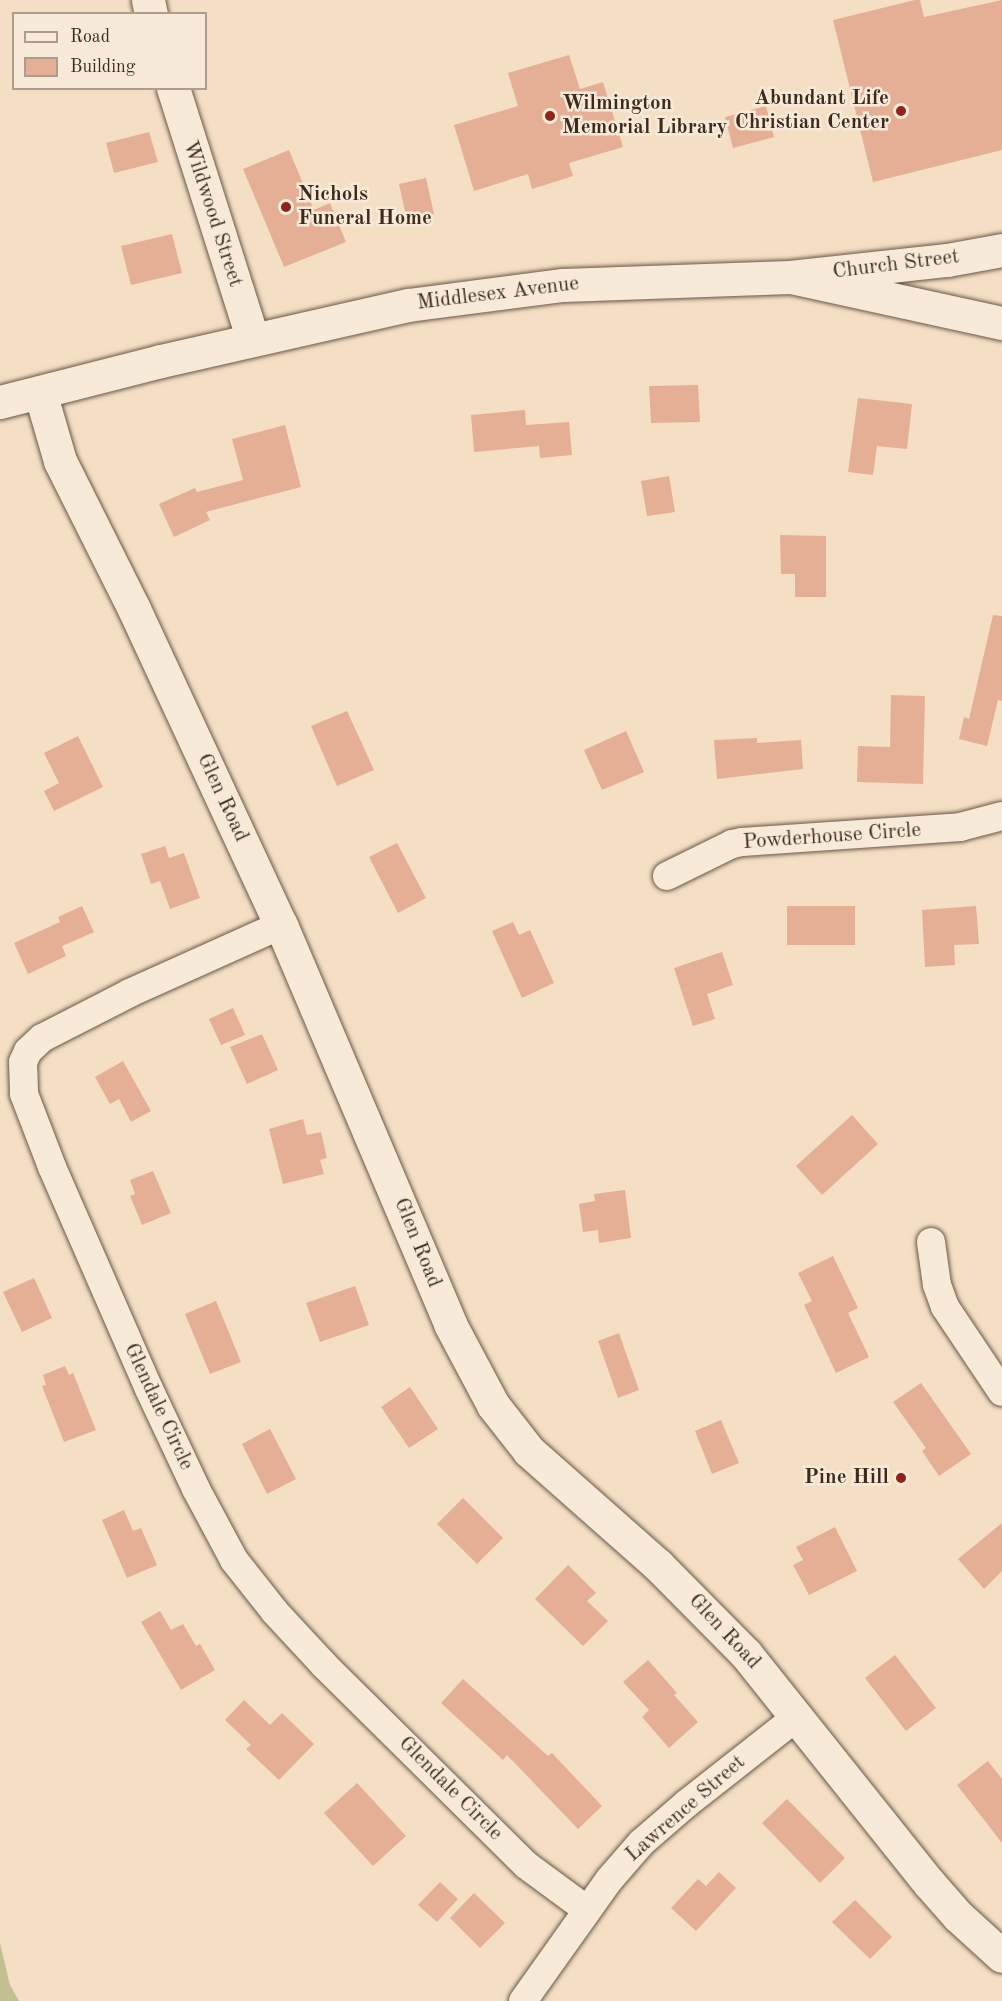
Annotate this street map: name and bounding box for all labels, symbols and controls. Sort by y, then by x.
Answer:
legend [12,12,207,90]
text: Road [70,28,110,46]
text: Building [70,58,135,76]
place label: Abundant Life Christian Center [735,86,889,136]
place label: Wilmington Memorial Library [562,91,728,141]
marker: Abundant Life Christian Center [894,104,908,118]
marker: Wilmington Memorial Library [543,109,557,123]
street label: Wildwood Street [176,138,248,290]
place label: Nichols Funeral Home [298,182,432,232]
marker: Nichols Funeral Home [279,200,293,214]
street label: Church Street [831,245,961,285]
street label: Middlesex Avenue [416,272,580,316]
street label: Glen Road [191,750,253,846]
street label: Powderhouse Circle [742,818,922,856]
street label: Glen Road [388,1194,446,1292]
street label: Glendale Circle [118,1340,198,1474]
place label: Pine Hill [804,1465,889,1491]
marker: Pine Hill [894,1471,908,1485]
street label: Glen Road [683,1589,765,1675]
street label: Glendale Circle [393,1732,507,1846]
street label: Lawrence Street [621,1750,751,1868]

